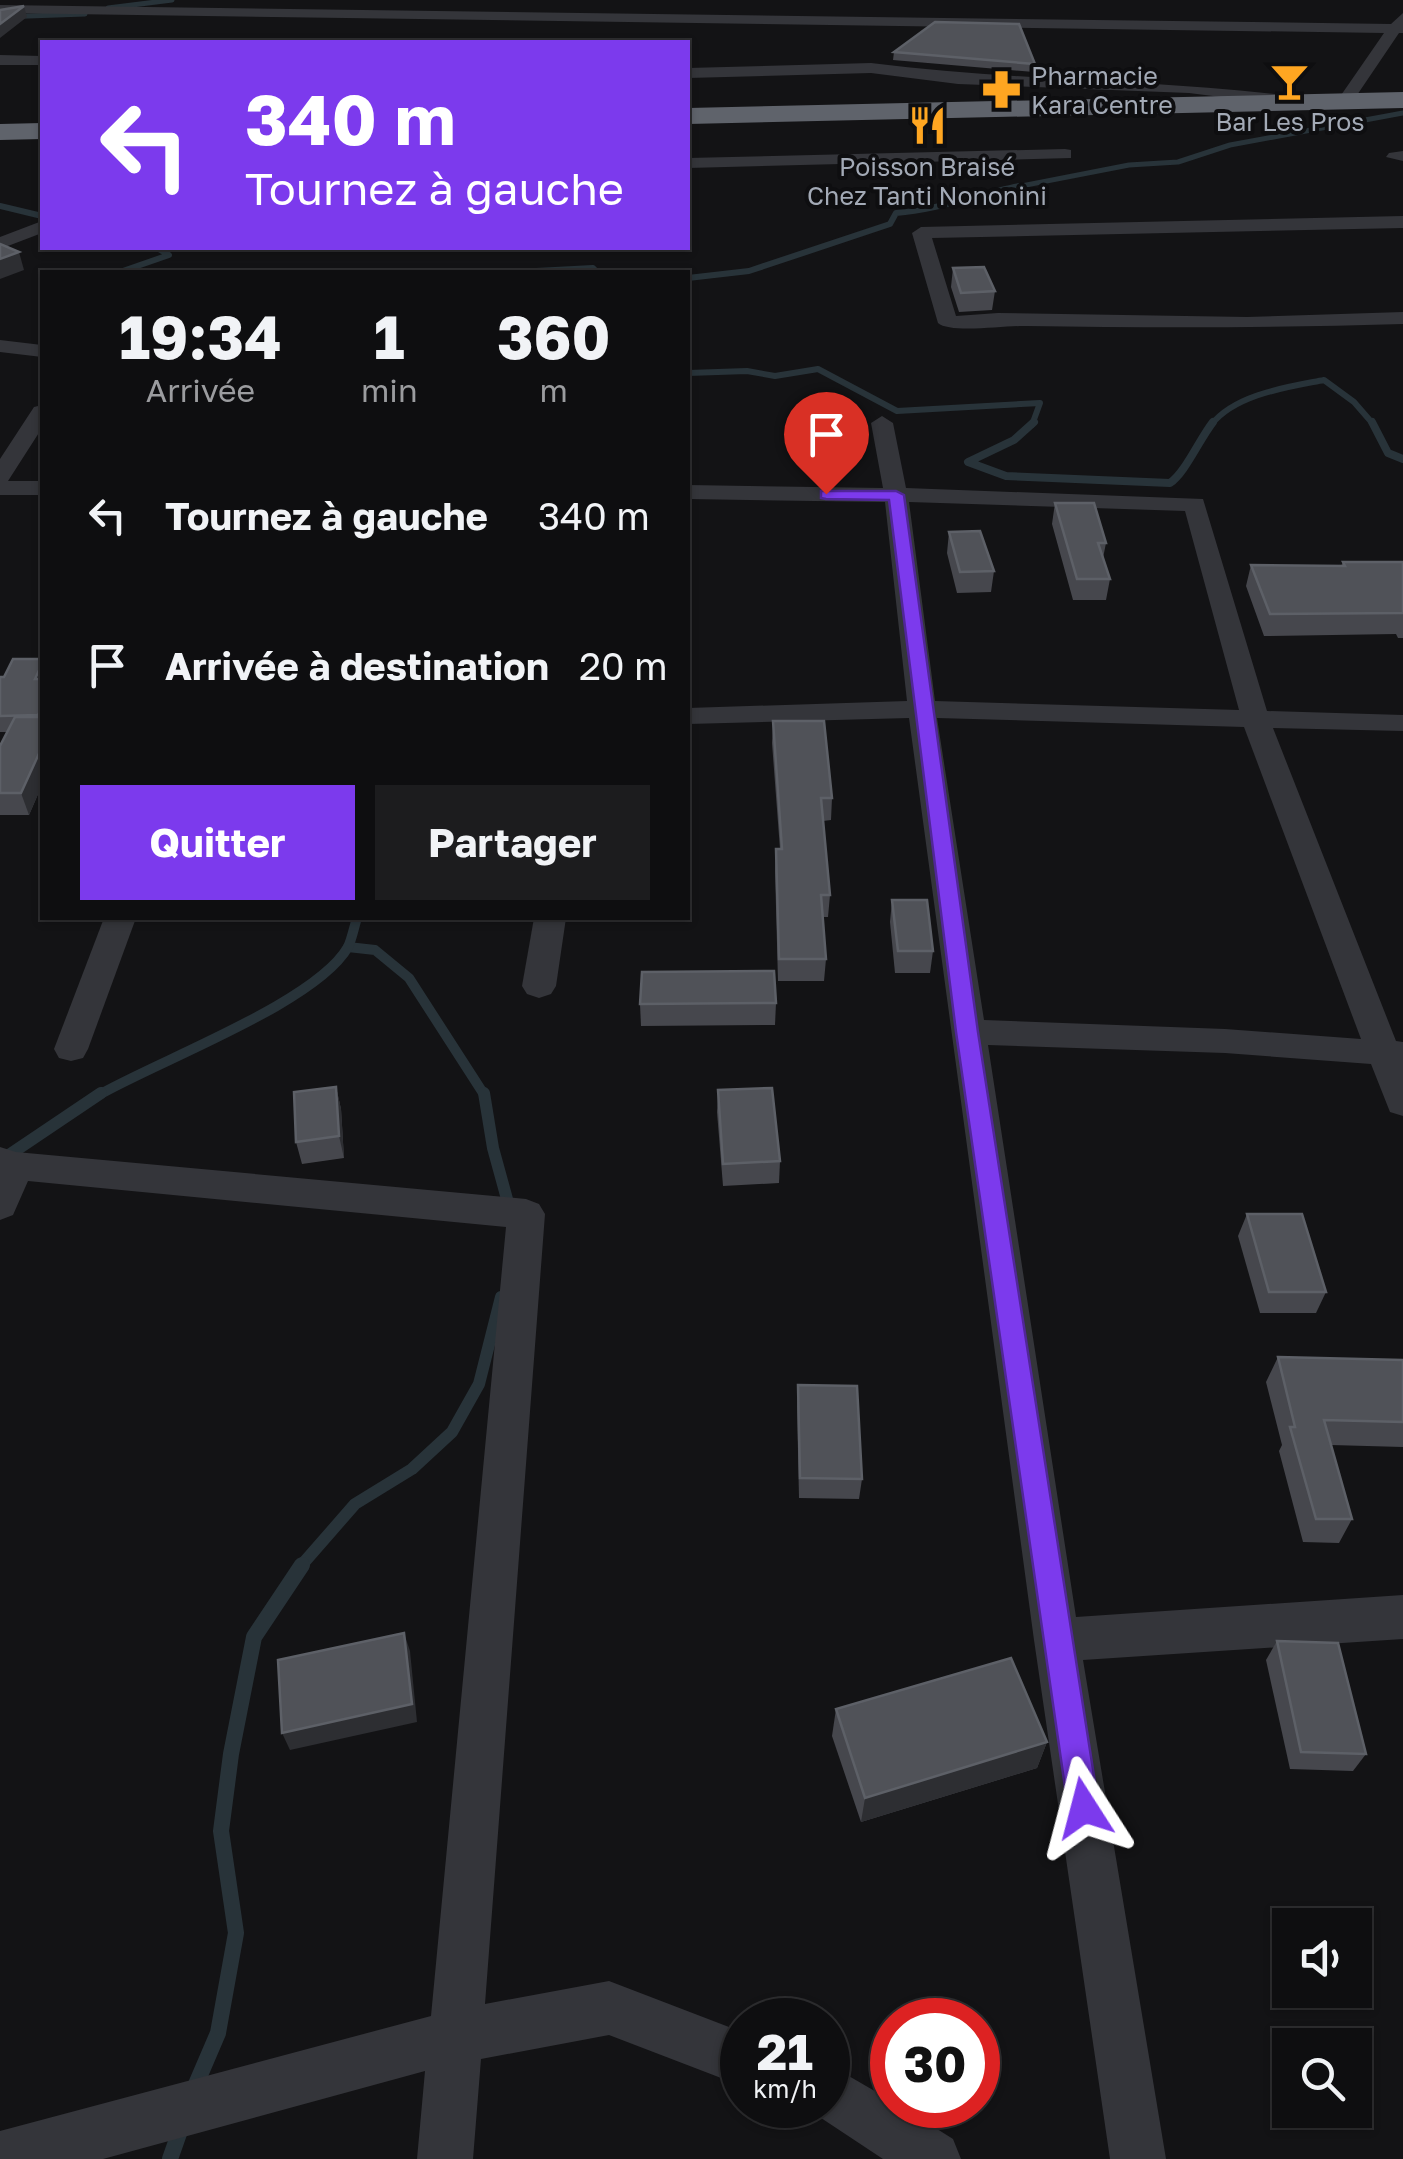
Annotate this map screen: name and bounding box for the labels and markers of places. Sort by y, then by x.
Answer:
place label: Pharmacie Kara Centre [1031,60,1173,120]
bar icon: Bar Les Pros [1269,60,1311,102]
pharmacy icon: Pharmacie Kara Centre [980,69,1022,111]
restaurant icon: Poisson Braisé Chez Tanti Nononini [906,105,948,147]
place label: Bar Les Pros [1215,106,1365,137]
place label: Poisson Braisé Chez Tanti Nononini [807,151,1047,211]
pin [784,392,869,495]

